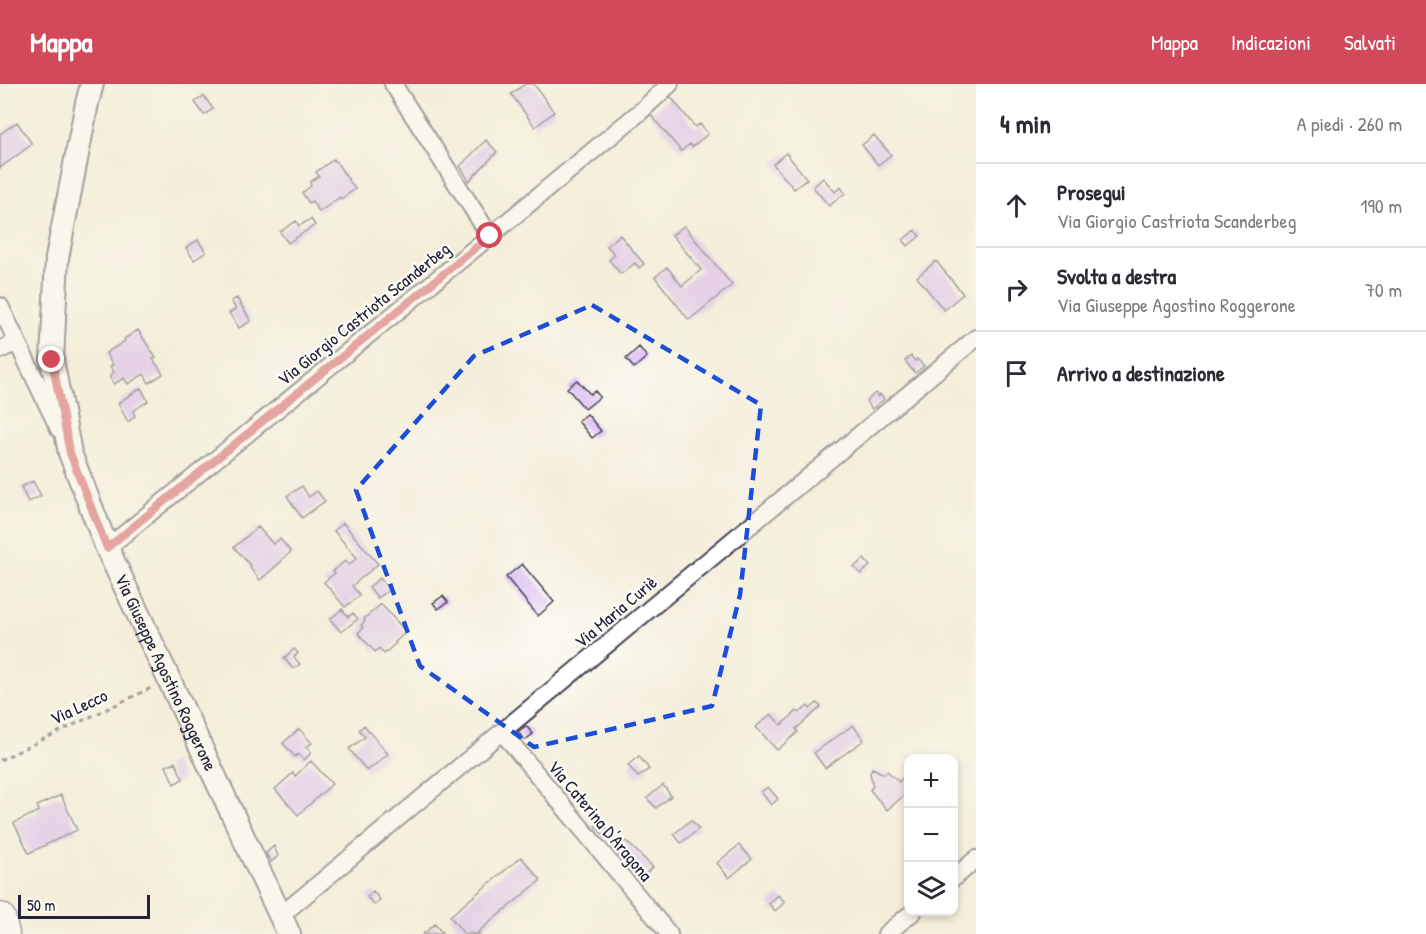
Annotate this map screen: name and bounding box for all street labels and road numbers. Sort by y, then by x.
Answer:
street label: Via Giorgio Castriota Scanderbeg [272,236,455,391]
street label: Via Giuseppe Agostino Roggerone [109,570,223,775]
street label: Via Maria Curiè [569,570,662,653]
street label: Via Lecco [46,682,111,731]
street label: Via Caterina D'Aragona [542,755,658,886]

